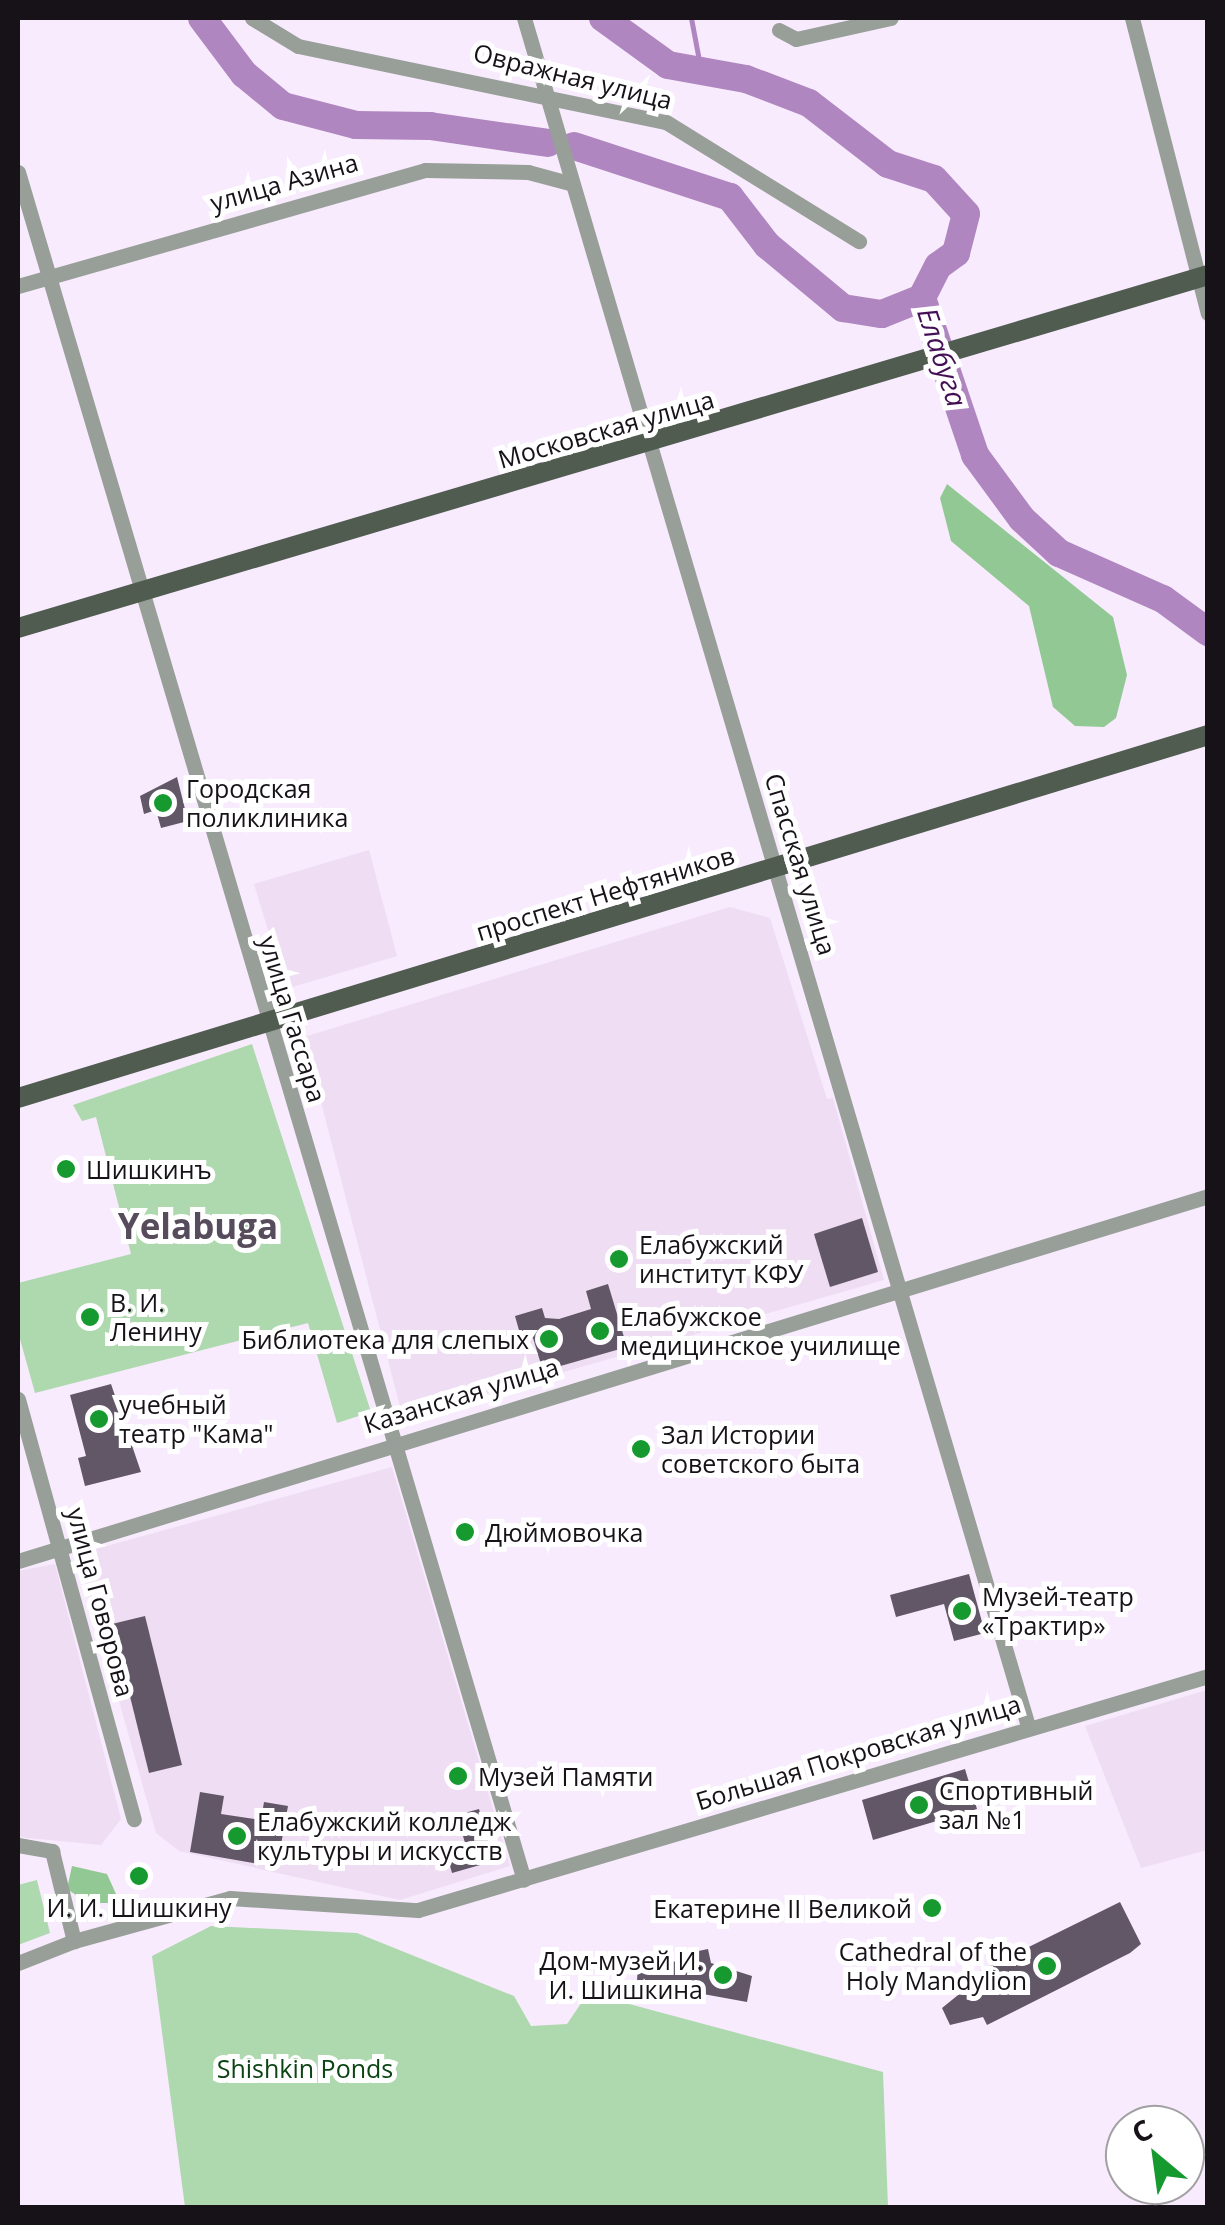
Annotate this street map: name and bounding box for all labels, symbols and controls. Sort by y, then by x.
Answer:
street label: Овражная улица [471,37,675,115]
street label: улица Азина [207,147,361,217]
water label: Елабуга [911,303,975,411]
street label: Московская улица [495,384,717,474]
street label: Спасская улица [759,769,843,959]
place label: Городская поликлиника [186,774,348,833]
marker: Городская поликлиника [150,790,176,816]
street label: проспект Нефтяников [472,839,738,947]
street label: улица Гассара [253,932,333,1106]
place label: Шишкинъ [86,1154,212,1184]
marker: Шишкинъ [55,1158,77,1180]
district label: Yelabuga [118,1205,278,1247]
place label: Елабужский институт КФУ [639,1230,804,1289]
marker: Елабужский институт КФУ [608,1248,630,1270]
place label: В. И. Ленину [110,1288,202,1347]
place label: Елабужское медицинское училище [620,1302,901,1361]
marker: В. И. Ленину [79,1306,101,1328]
marker: Елабужское медицинское училище [589,1320,611,1342]
place label: Библиотека для слепых [241,1324,529,1354]
marker: Библиотека для слепых [538,1328,560,1350]
street label: Казанская улица [360,1351,562,1439]
place label: учебный театр "Кама" [119,1390,274,1449]
marker: учебный театр "Кама" [88,1408,110,1430]
place label: Зал Истории советского быта [661,1420,860,1479]
marker: Зал Истории советского быта [630,1438,652,1460]
street label: улица Говорова [61,1504,141,1700]
place label: Дюймовочка [485,1517,643,1547]
marker: Дюймовочка [454,1521,476,1543]
place label: Музей-театр «Трактир» [982,1582,1134,1641]
marker: Музей-театр «Трактир» [951,1600,973,1622]
street label: Большая Покровская улица [692,1688,1024,1816]
place label: Музей Памяти [478,1761,653,1791]
marker: Музей Памяти [447,1765,469,1787]
place label: Спортивный зал №1 [939,1776,1094,1835]
marker: Спортивный зал №1 [908,1794,930,1816]
place label: Елабужский колледж культуры и искусств [257,1807,511,1866]
marker: Елабужский колледж культуры и искусств [226,1825,248,1847]
marker: И. И. Шишкину [128,1865,150,1887]
place label: И. И. Шишкину [46,1892,232,1922]
place label: Екатерине II Великой [653,1893,912,1923]
marker: Екатерине II Великой [921,1897,943,1919]
place label: Cathedral of the Holy Mandylion [839,1937,1027,1996]
place label: Дом-музей И. И. Шишкина [540,1946,703,2005]
marker: Cathedral of the Holy Mandylion [1036,1955,1058,1977]
marker: Дом-музей И. И. Шишкина [712,1964,734,1986]
park label: Shishkin Ponds [217,2053,393,2083]
north arrow [1105,2105,1205,2205]
text: С [1124,2110,1158,2151]

